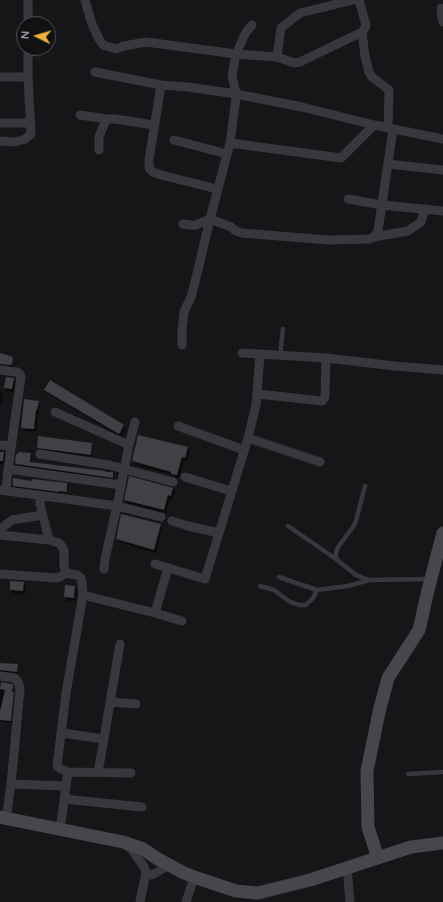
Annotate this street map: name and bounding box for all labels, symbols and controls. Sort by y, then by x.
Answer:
north arrow [16,16,56,56]
text: N [18,30,32,40]

